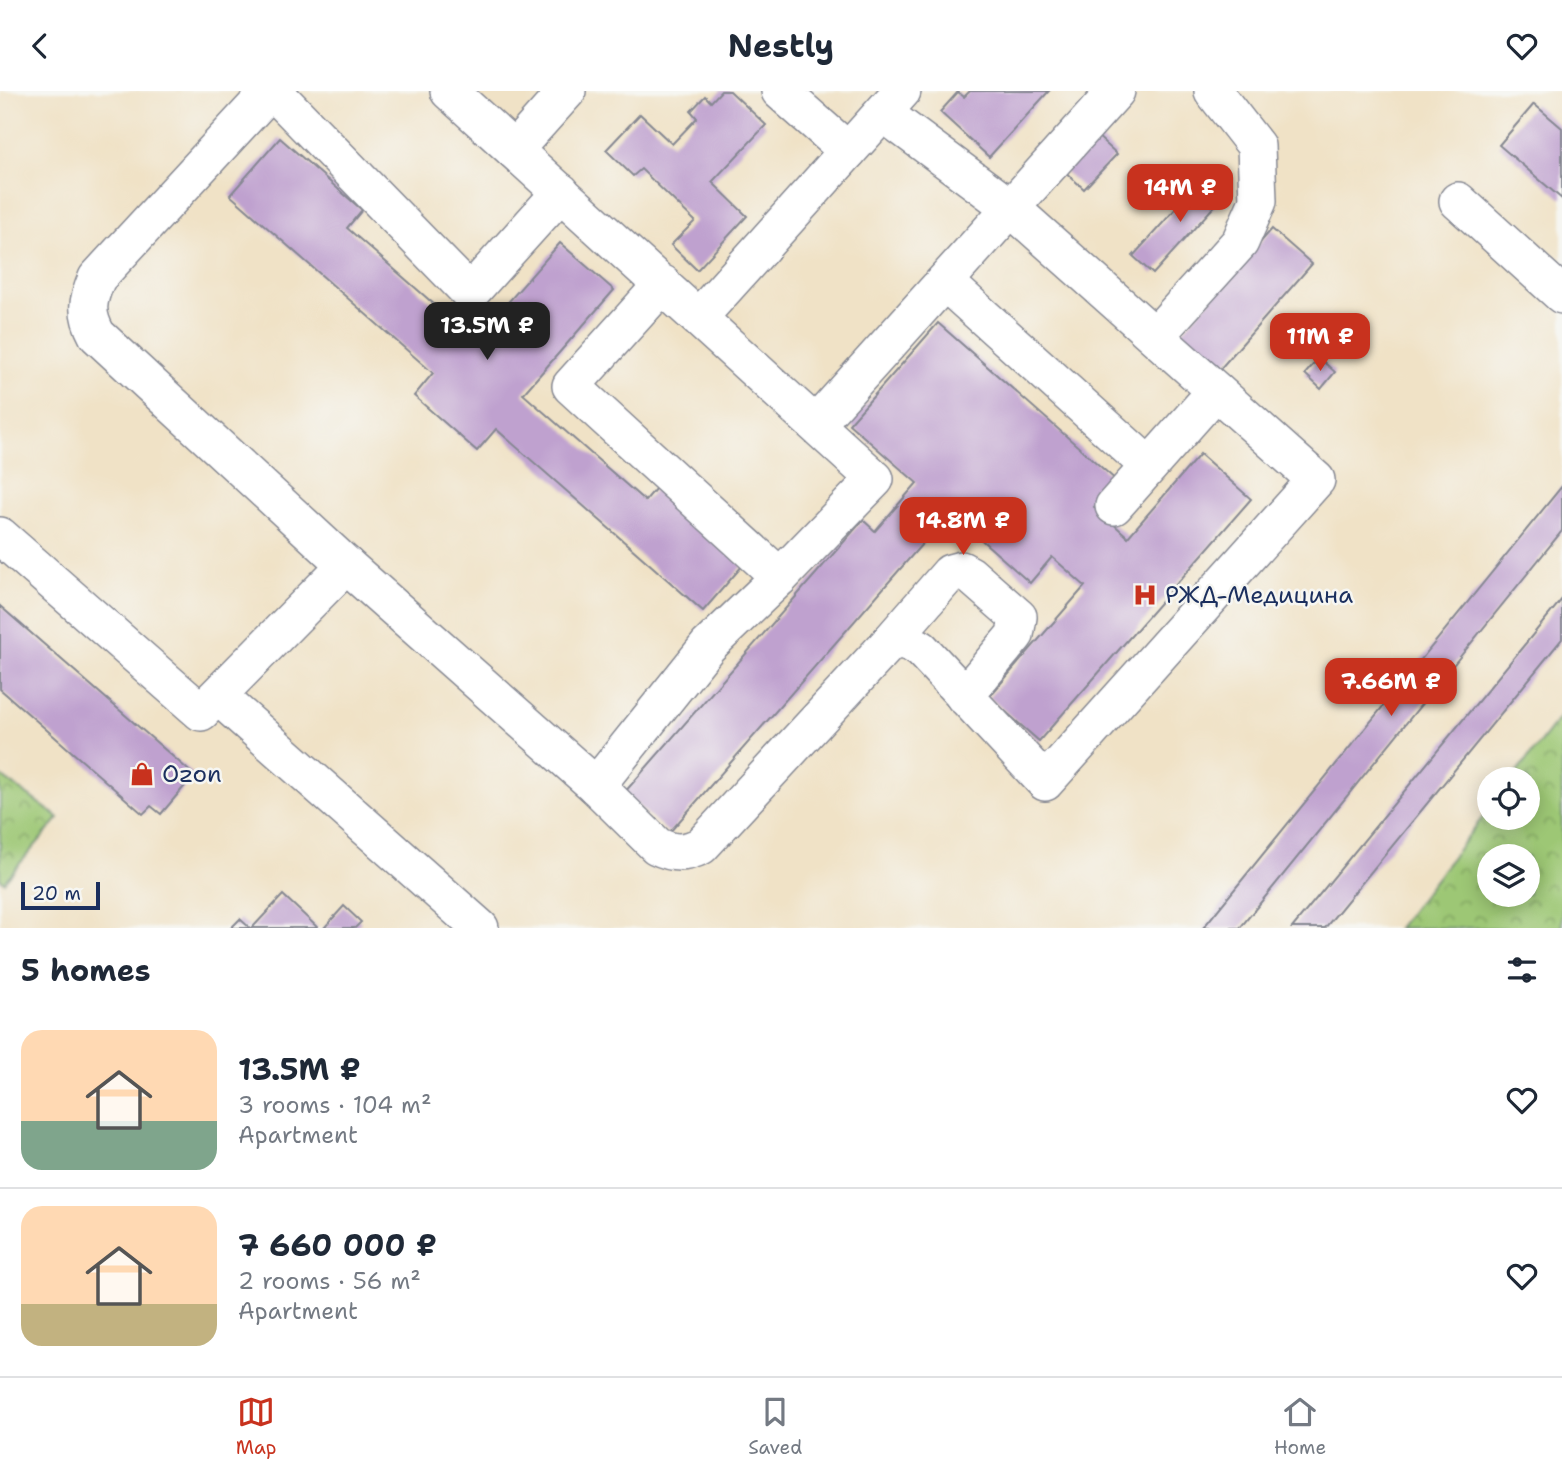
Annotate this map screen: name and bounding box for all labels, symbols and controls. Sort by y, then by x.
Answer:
text: Nestly [728,24,834,67]
icon: back [21,27,59,65]
icon: heart [1503,27,1541,65]
pin: 14M ₽ [1131,165,1229,224]
text: 14M ₽ [1143,172,1217,202]
pin: 13.5M ₽ [422,303,552,362]
text: 13.5M ₽ [440,310,534,340]
pin: 11M ₽ [1271,313,1369,373]
text: 11M ₽ [1286,321,1354,351]
pin: 14.8M ₽ [898,497,1028,557]
text: 14.8M ₽ [916,505,1010,535]
place label: РЖД-Медицина [1165,579,1353,611]
hospital icon: РЖД-Медицина [1131,581,1159,609]
pin: 7.66M ₽ [1326,659,1456,718]
text: 7.66M ₽ [1341,666,1441,696]
place label: Ozon [162,758,222,790]
shop icon: Ozon [128,760,156,788]
map controls [1477,767,1540,907]
button: locate [1477,767,1540,830]
button: layers [1477,844,1540,907]
scale bar [21,879,100,911]
text: 20 m [32,881,81,906]
text: 5 homes [21,950,151,991]
icon: filters [1503,951,1541,989]
text: 13.5M ₽ [238,1049,361,1090]
icon: home [77,1058,161,1142]
icon: heart [1503,1081,1541,1119]
text: 3 rooms · 104 m² [238,1090,431,1120]
text: Apartment [238,1120,358,1150]
text: 7 660 000 ₽ [238,1225,437,1266]
icon: home [77,1234,161,1318]
icon: heart [1503,1257,1541,1295]
text: 2 rooms · 56 m² [238,1266,421,1296]
text: Apartment [238,1296,358,1326]
tab: Map [236,1393,277,1460]
tab: Saved [748,1393,802,1460]
tab: Home [1274,1393,1326,1460]

